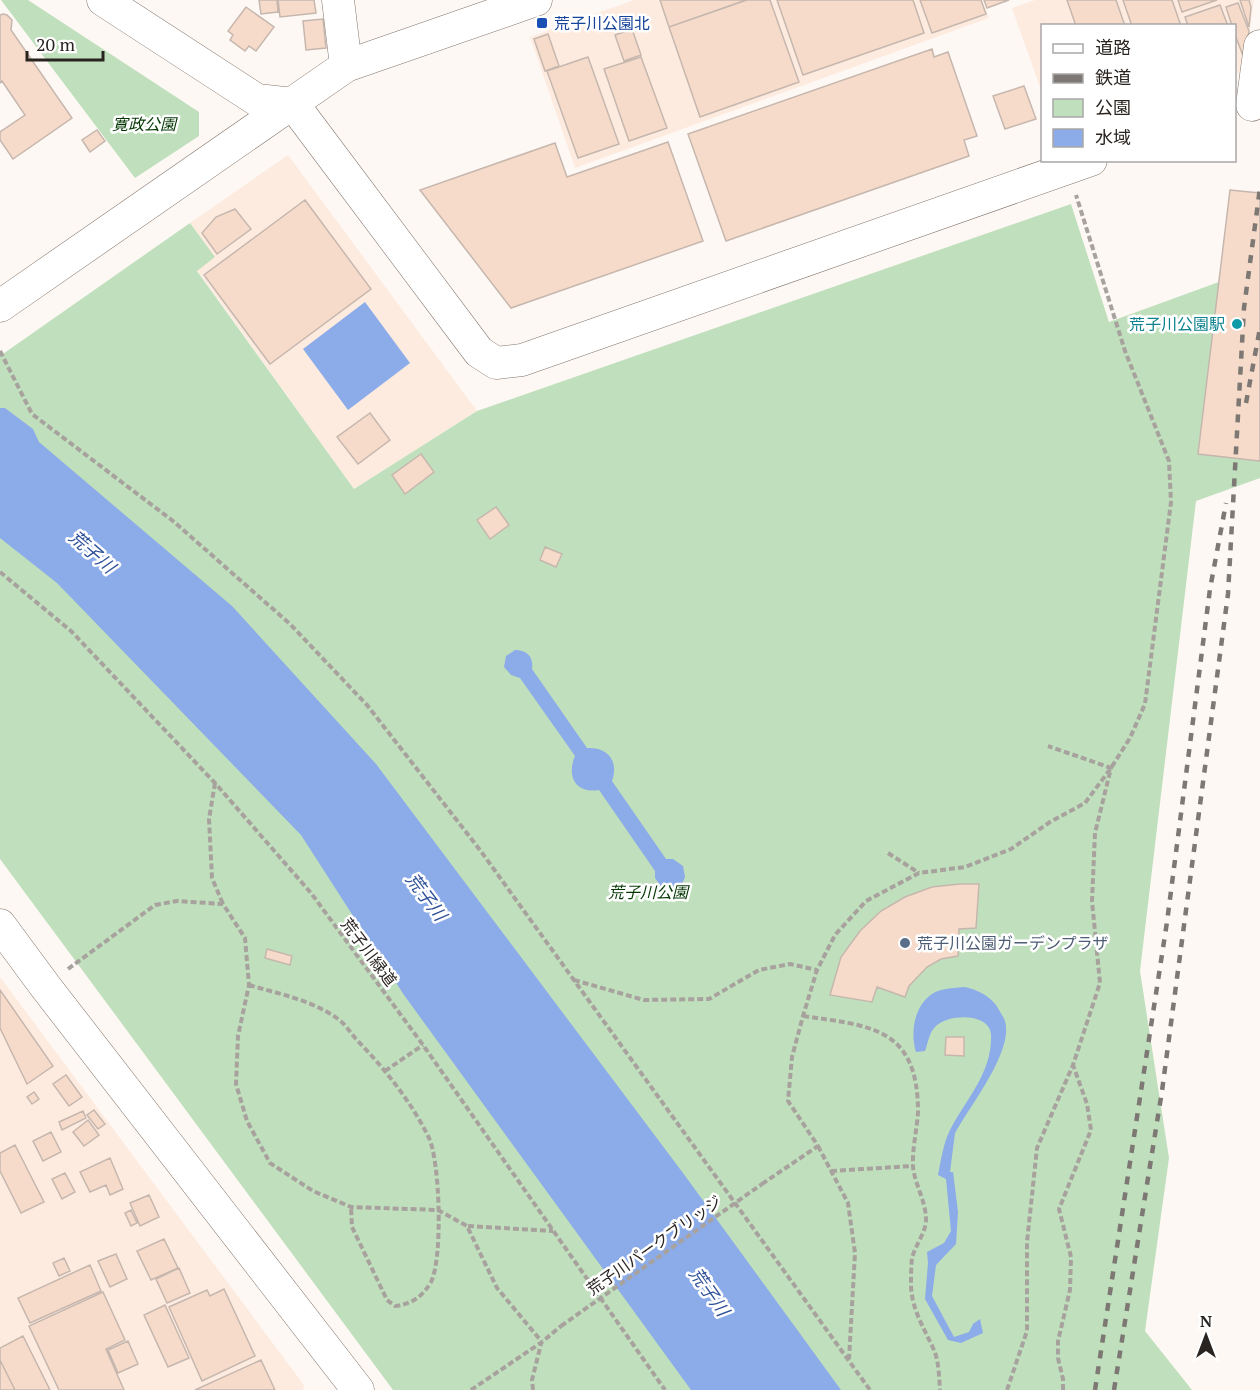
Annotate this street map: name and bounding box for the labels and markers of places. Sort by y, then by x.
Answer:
place label: 荒子川公園北 [554,12,650,34]
marker: 荒子川公園北 [535,16,549,30]
place label: 荒子川公園駅 [1129,313,1225,335]
marker: 荒子川公園駅 [1230,317,1244,331]
place label: 荒子川公園ガーデンプラザ [917,932,1109,954]
marker: 荒子川公園ガーデンプラザ [898,936,912,950]

